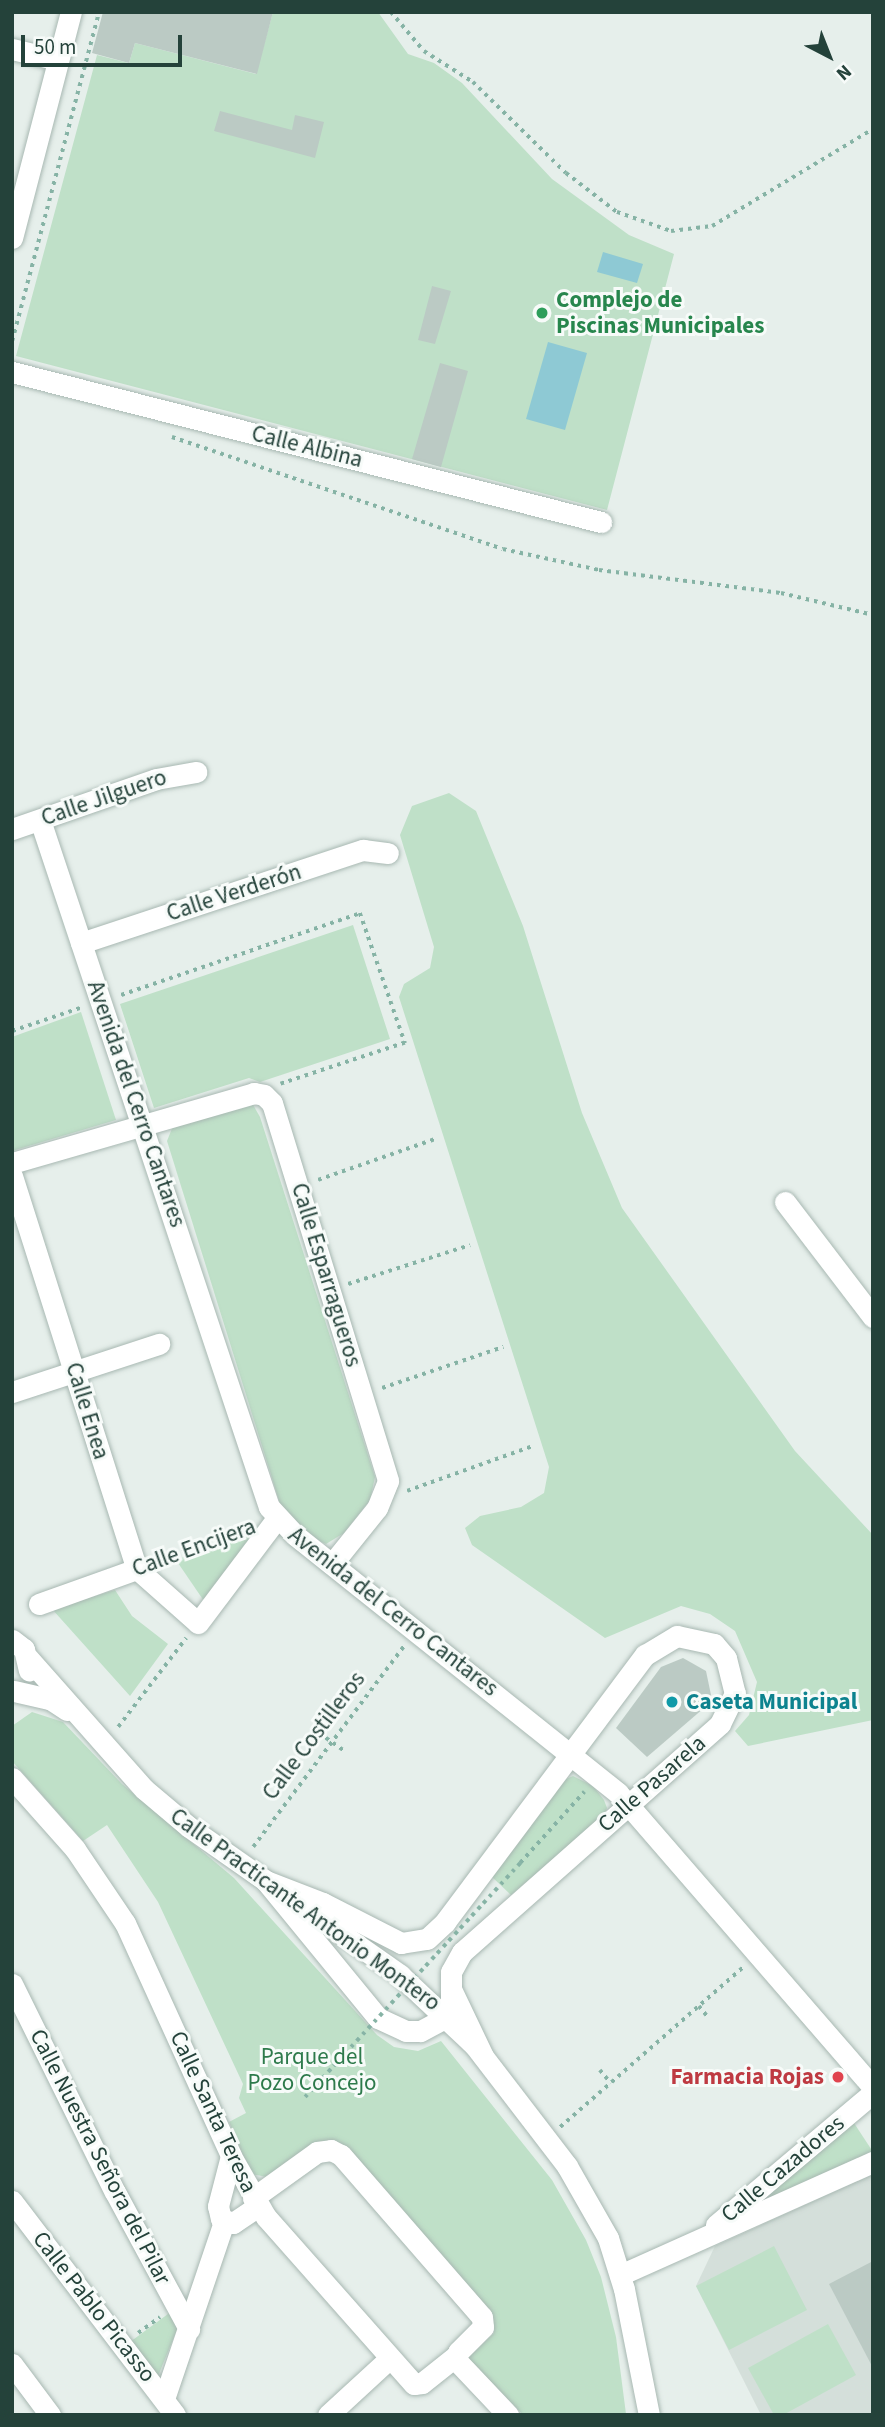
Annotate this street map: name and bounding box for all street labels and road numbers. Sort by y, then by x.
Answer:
street label: Calle Albina [249,420,365,474]
street label: Calle Jilguero [38,764,170,832]
street label: Calle Verderón [163,858,305,928]
street label: Avenida del Cerro Cantares [81,977,191,1231]
street label: Calle Esparragueros [285,1180,367,1370]
street label: Calle Enea [59,1359,115,1463]
street label: Calle Encijera [128,1513,260,1583]
street label: Avenida del Cerro Cantares [283,1522,503,1702]
street label: Calle Costilleros [257,1666,371,1806]
street label: Calle Pasarela [592,1730,712,1838]
street label: Calle Practicante Antonio Montero [165,1803,445,2017]
street label: Calle Nuestra Señora del Pilar [23,2025,177,2289]
street label: Calle Santa Teresa [164,2027,262,2197]
street label: Calle Cazadores [716,2110,850,2228]
street label: Calle Pablo Picasso [26,2226,162,2388]

